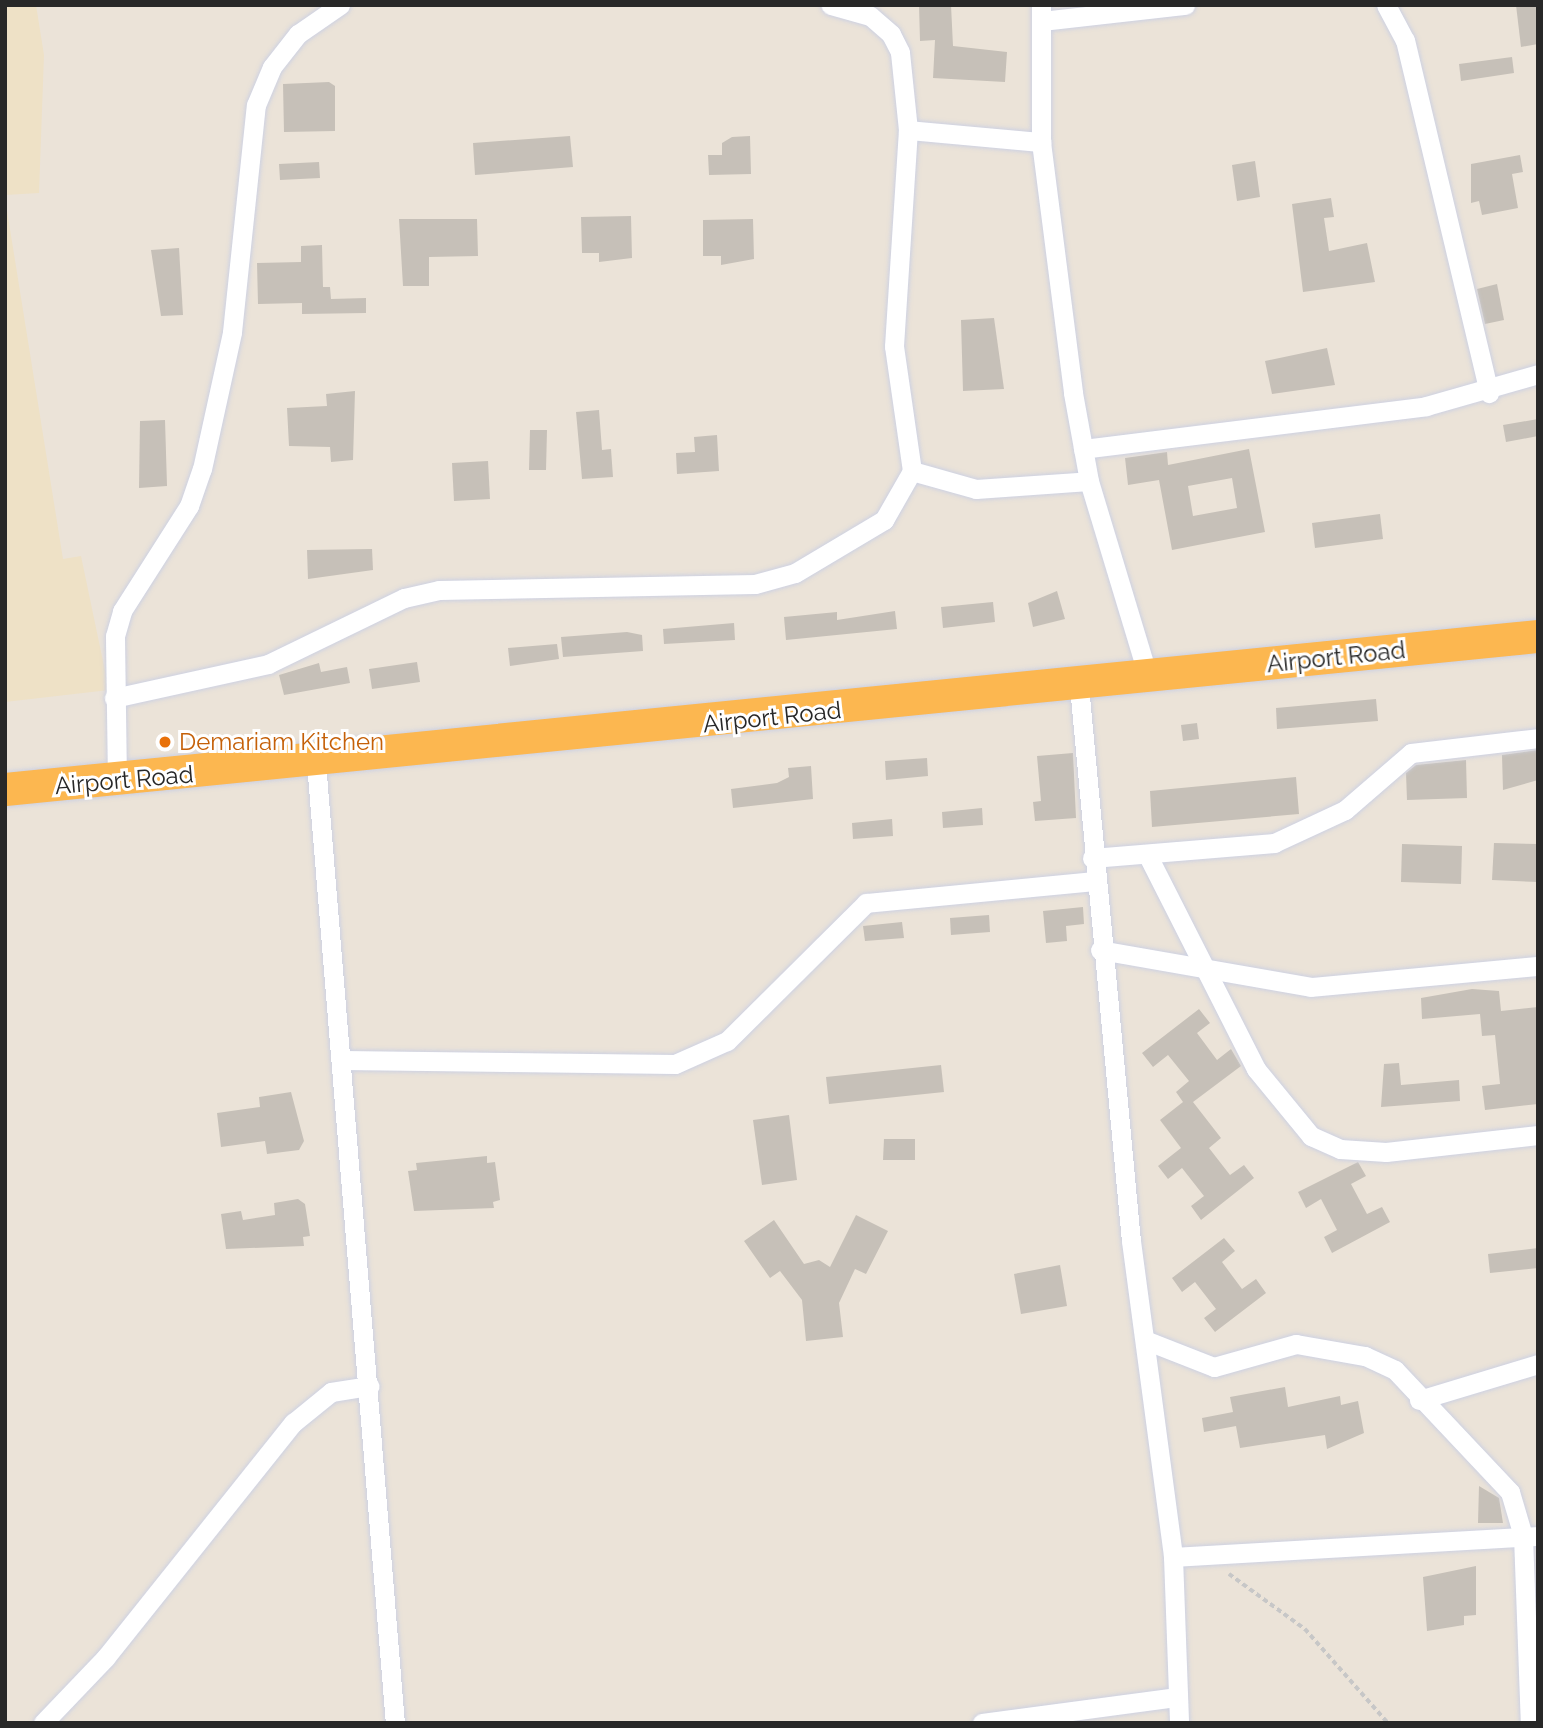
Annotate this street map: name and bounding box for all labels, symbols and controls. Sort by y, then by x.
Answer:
street label: Airport Road [1265,635,1407,679]
street label: Airport Road [701,695,843,739]
place label: Demariam Kitchen [179,728,384,756]
marker: Demariam Kitchen [157,734,173,750]
street label: Airport Road [53,760,195,800]

